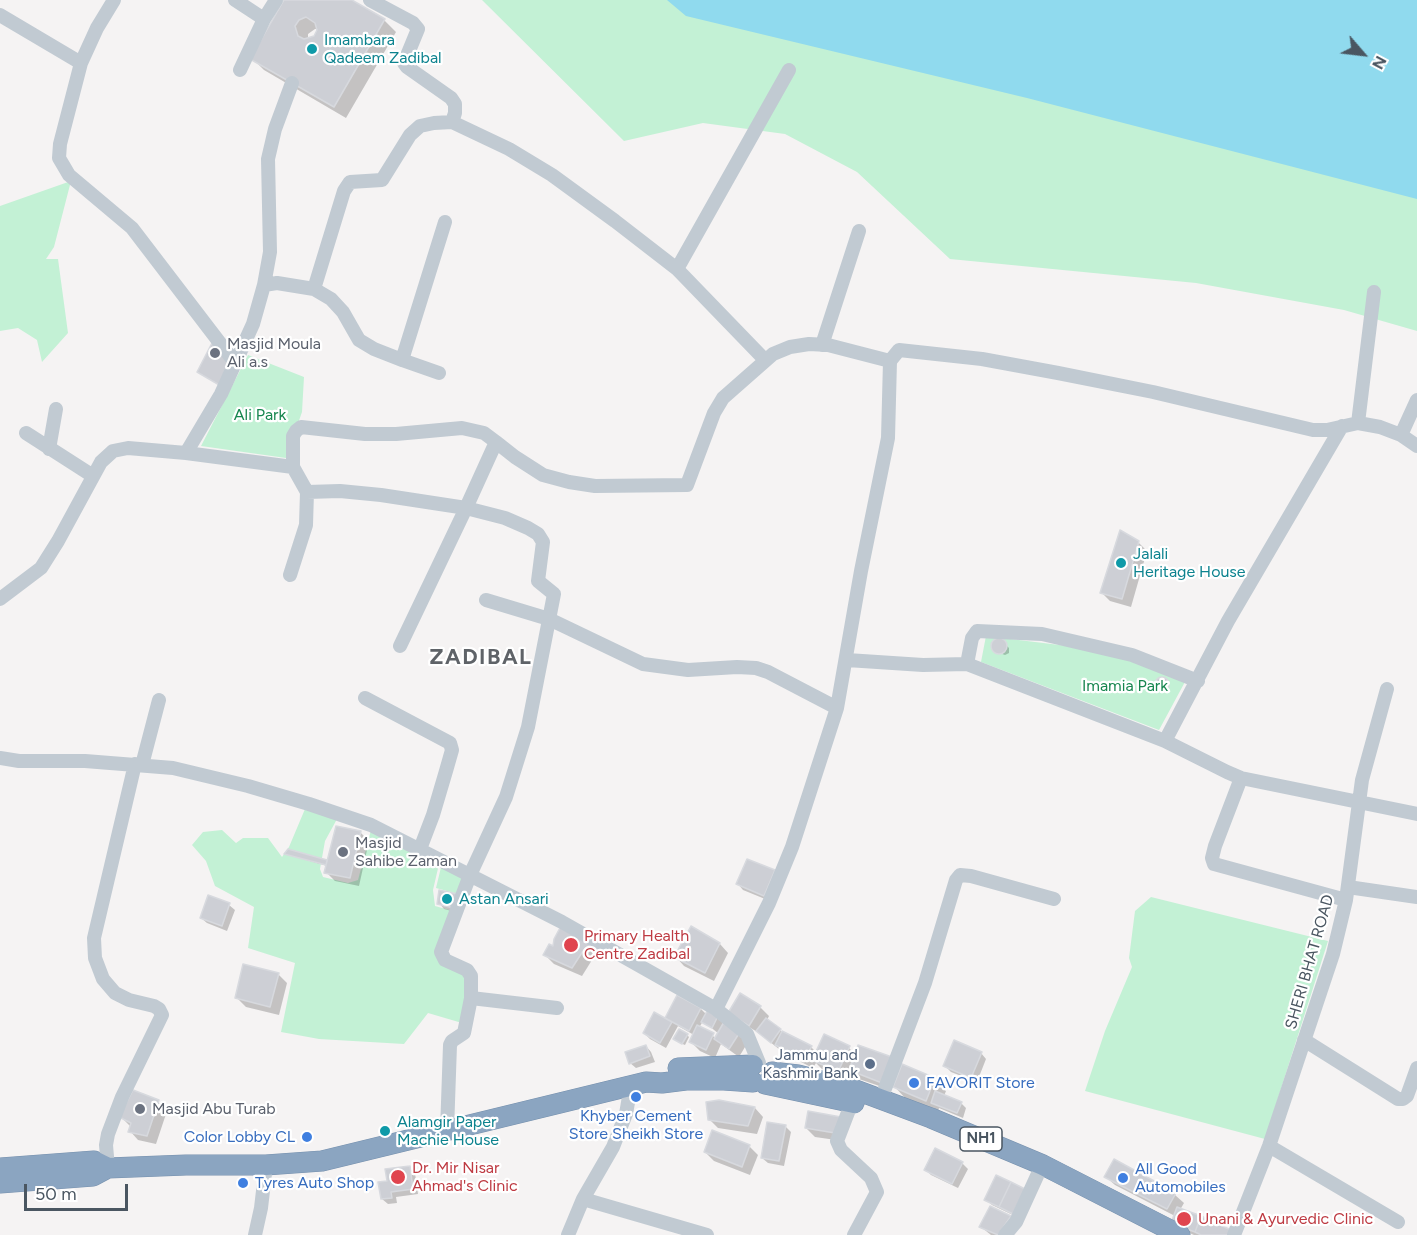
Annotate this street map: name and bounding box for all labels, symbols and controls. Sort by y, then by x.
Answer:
north arrow [1333,24,1393,84]
place label: Imambara Qadeem Zadibal [324,30,442,68]
marker: Imambara Qadeem Zadibal [305,42,319,56]
text: N [1368,53,1391,73]
place label: Masjid Moula Ali a.s [227,334,321,372]
marker: Masjid Moula Ali a.s [208,346,222,360]
park label: Ali Park [234,405,286,425]
place label: Jalali Heritage House [1133,544,1246,582]
marker: Jalali Heritage House [1114,556,1128,570]
district label: ZADIBAL [430,645,532,671]
park label: Imamia Park [1082,676,1168,696]
place label: Masjid Sahibe Zaman [355,833,457,871]
marker: Masjid Sahibe Zaman [336,845,350,859]
place label: Astan Ansari [459,889,549,909]
marker: Astan Ansari [440,892,454,906]
street label: SHERI BHAT ROAD [1282,893,1338,1031]
place label: Primary Health Centre Zadibal [584,926,690,964]
marker: Primary Health Centre Zadibal [562,936,580,954]
place label: Jammu and Kashmir Bank [763,1045,858,1083]
marker: Jammu and Kashmir Bank [863,1057,877,1071]
place label: FAVORIT Store [926,1073,1035,1093]
marker: FAVORIT Store [907,1076,921,1090]
marker: Khyber Cement Store Sheikh Store [629,1090,643,1104]
place label: Masjid Abu Turab [152,1099,276,1119]
marker: Masjid Abu Turab [133,1102,147,1116]
place label: Khyber Cement Store Sheikh Store [569,1106,703,1144]
place label: Alamgir Paper Machie House [397,1112,499,1150]
marker: Alamgir Paper Machie House [378,1124,392,1138]
place label: Color Lobby CL [184,1127,295,1147]
road number: NH1 [960,1127,1002,1151]
marker: Color Lobby CL [300,1130,314,1144]
place label: Dr. Mir Nisar Ahmad's Clinic [412,1158,518,1196]
place label: All Good Automobiles [1135,1159,1226,1197]
marker: Dr. Mir Nisar Ahmad's Clinic [389,1168,407,1186]
marker: All Good Automobiles [1116,1171,1130,1185]
scale bar [27,1172,130,1210]
place label: Tyres Auto Shop [255,1173,374,1193]
marker: Tyres Auto Shop [236,1176,250,1190]
text: 50 m [35,1183,77,1205]
place label: Unani & Ayurvedic Clinic [1198,1209,1373,1229]
marker: Unani & Ayurvedic Clinic [1175,1210,1193,1228]

